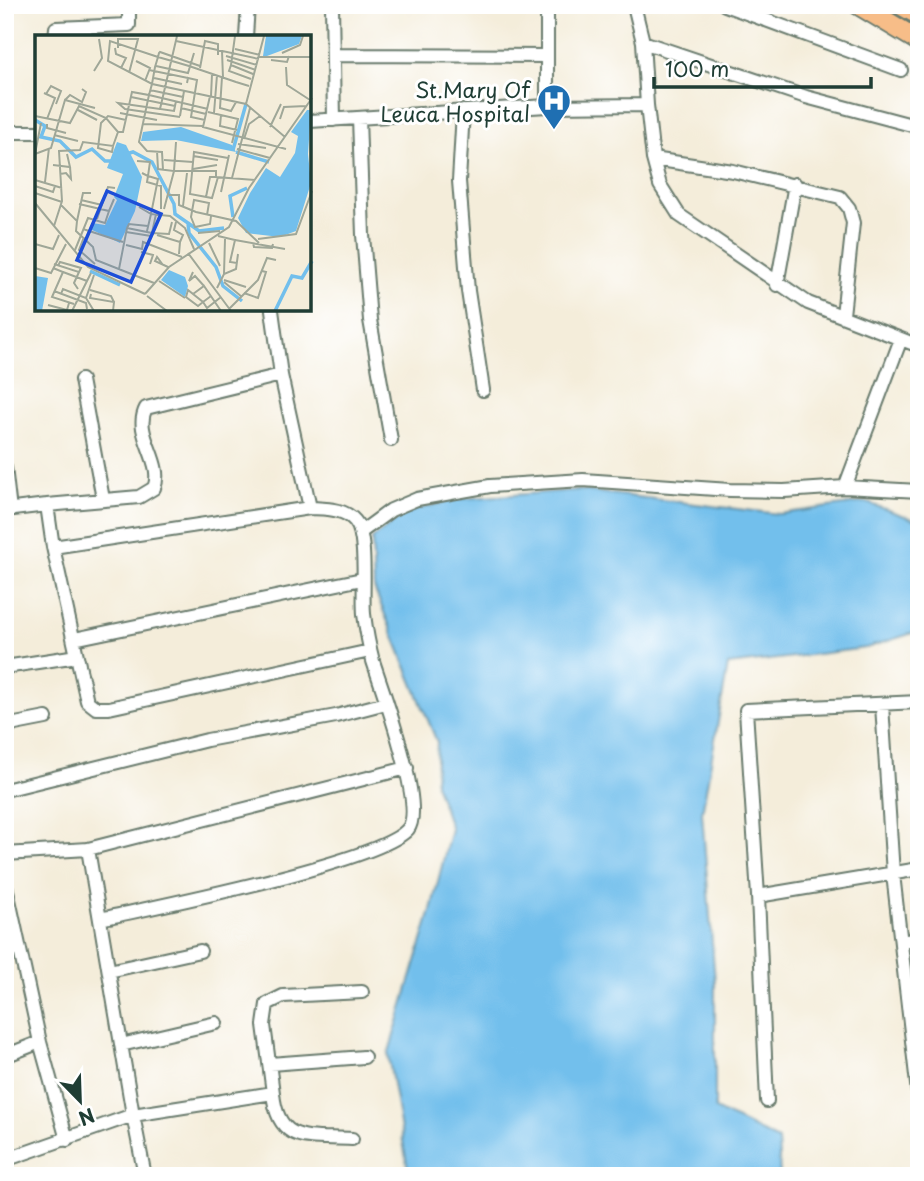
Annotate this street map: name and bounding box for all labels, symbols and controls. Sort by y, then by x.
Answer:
inset map [35,35,312,312]
scale bar [654,46,872,90]
text: 100 m [665,52,729,84]
place label: St.Mary Of Leuca Hospital [380,73,531,129]
hospital icon: St.Mary Of Leuca Hospital [535,82,573,131]
north arrow [46,1066,116,1136]
text: N [75,1102,99,1133]

